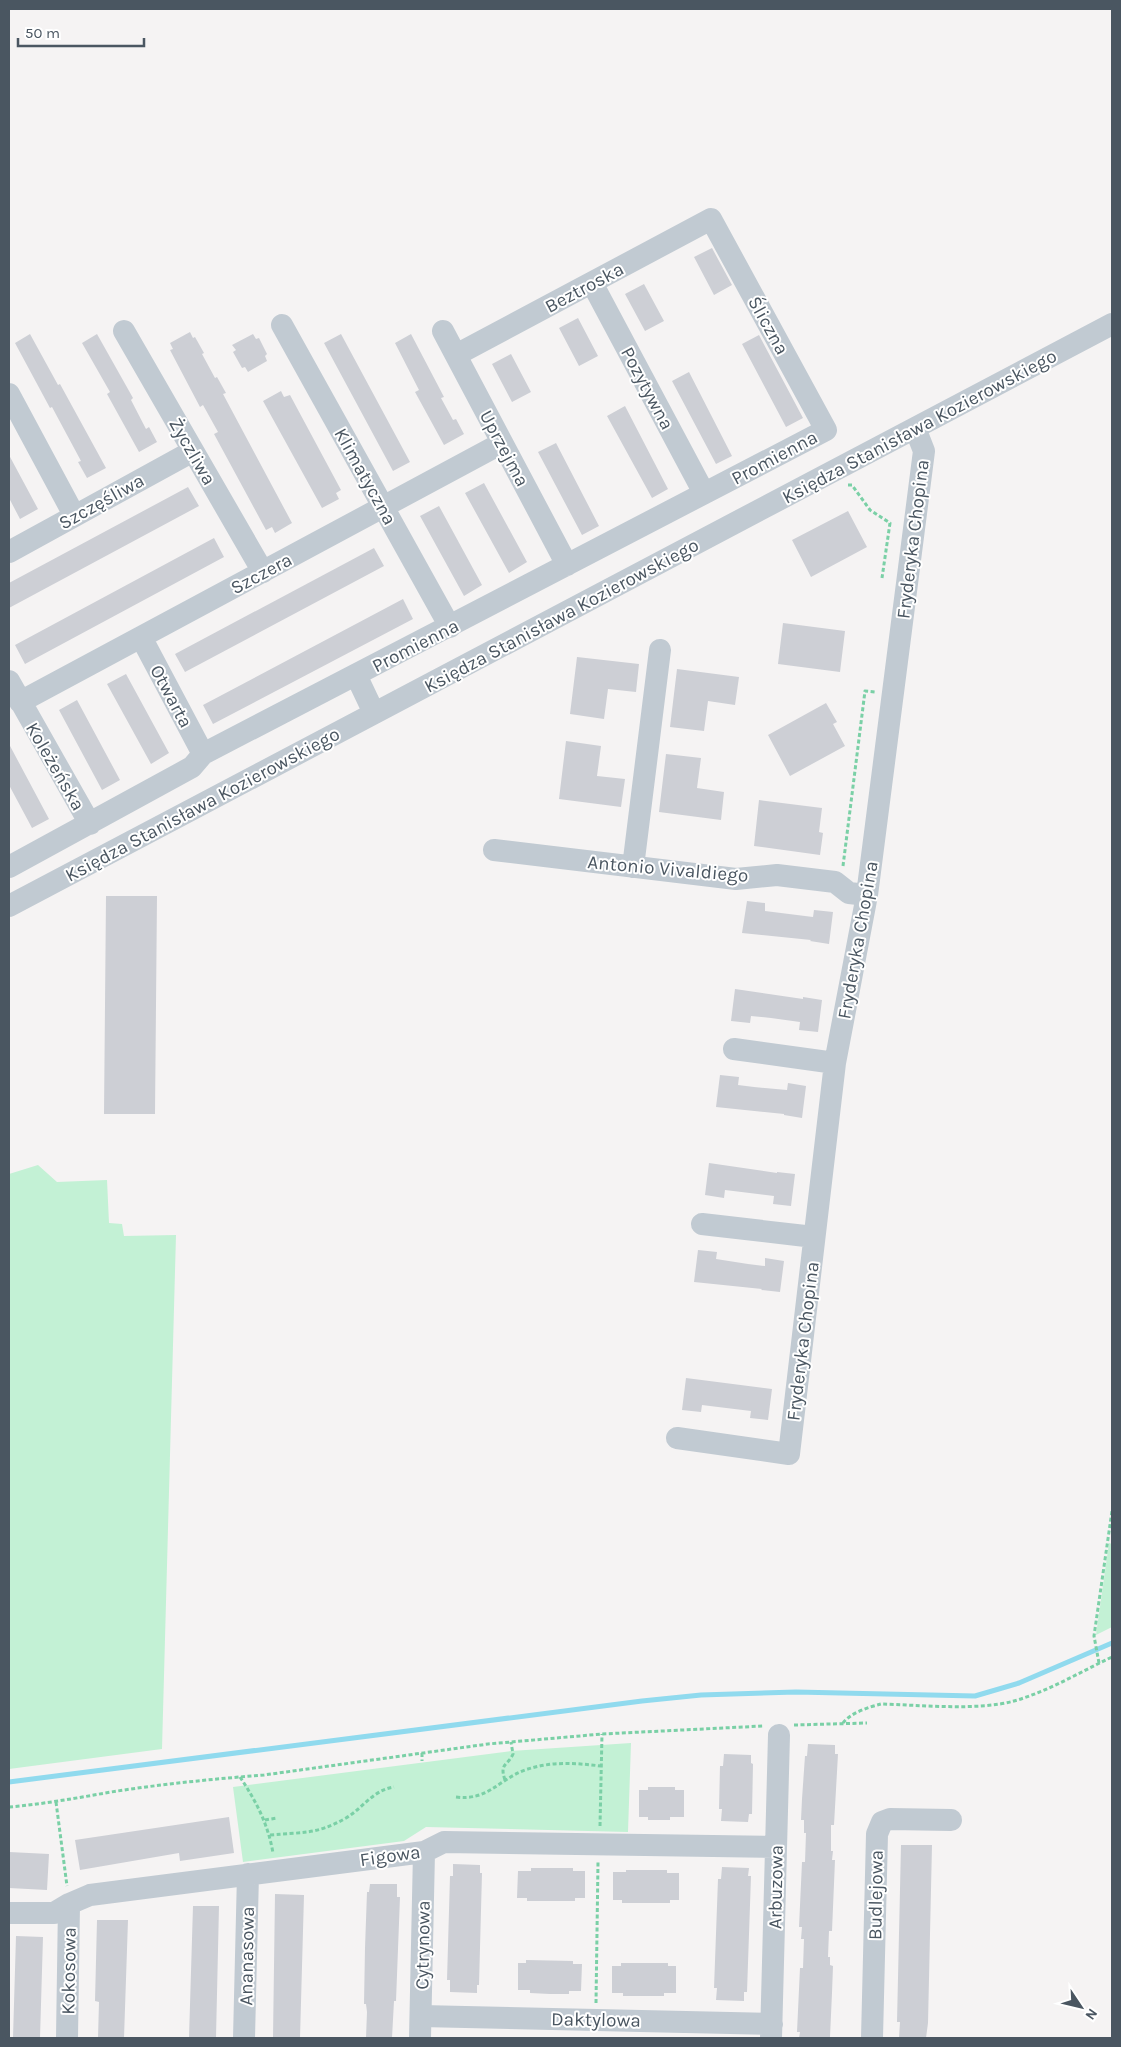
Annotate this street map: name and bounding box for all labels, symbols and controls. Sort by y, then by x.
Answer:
scale bar [18,15,144,47]
text: 50 m [25,24,60,42]
street label: Beztroska [541,258,628,318]
street label: Śliczna [743,292,794,358]
street label: Pozytywna [616,343,678,434]
street label: Księdza Stanisława Kozierowskiego [779,345,1060,509]
street label: Uprzejma [475,407,533,490]
street label: Życzliwa [164,414,220,489]
street label: Klimatyczna [329,424,401,529]
street label: Promienna [728,426,821,490]
street label: Fryderyka Chopina [892,458,934,620]
street label: Szczęśliwa [55,469,148,534]
street label: Księdza Stanisława Kozierowskiego [421,534,702,698]
street label: Szczera [227,549,296,599]
street label: Promienna [368,615,462,677]
street label: Otwarta [145,661,197,732]
street label: Koleżeńska [21,718,89,815]
street label: Księdza Stanisława Kozierowskiego [62,723,343,887]
street label: Antonio Vivaldiego [587,851,749,887]
street label: Fryderyka Chopina [833,859,883,1021]
street label: Fryderyka Chopina [782,1260,824,1422]
street label: Figowa [358,1841,422,1871]
street label: Arbuzowa [764,1845,788,1929]
street label: Budlejowa [864,1850,888,1940]
street label: Cytrynowa [411,1900,435,1990]
street label: Ananasowa [235,1906,259,2006]
street label: Kokosowa [57,1927,81,2015]
north arrow [1056,1982,1106,2032]
text: N [1081,2005,1101,2023]
street label: Daktylowa [551,2008,641,2032]

